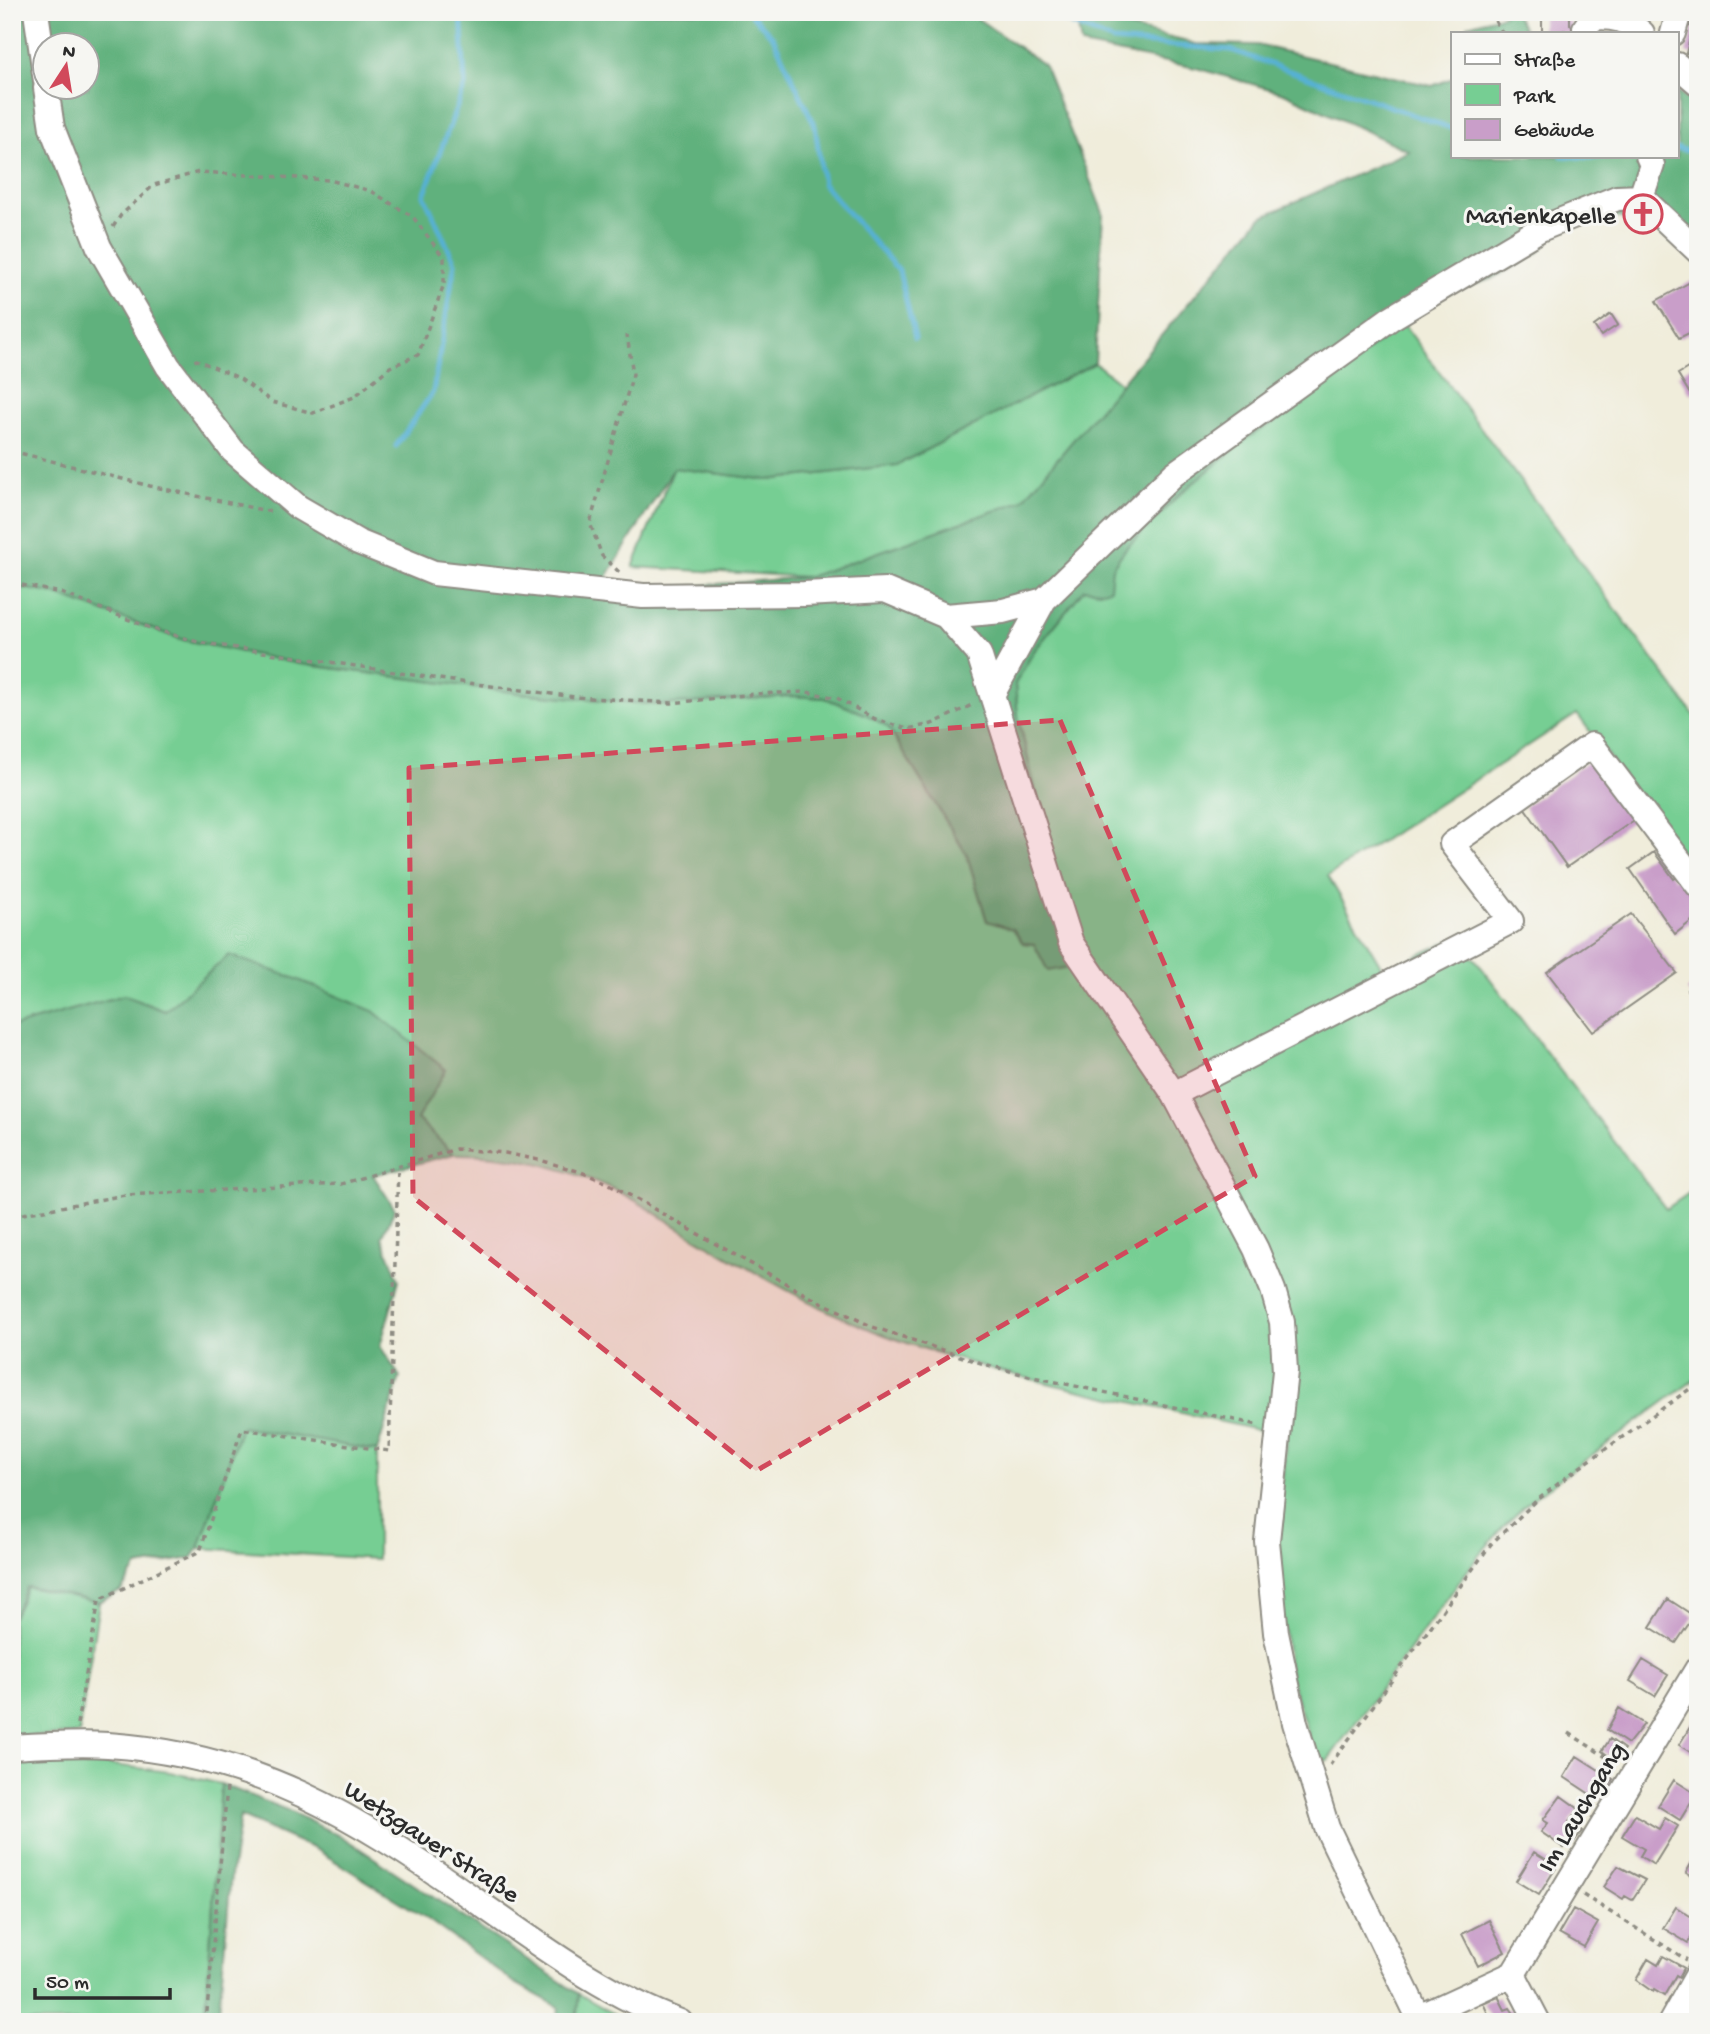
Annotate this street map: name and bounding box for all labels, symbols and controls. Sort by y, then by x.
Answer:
north arrow [32,32,102,102]
legend [1451,32,1678,158]
text: N [60,40,77,65]
text: Straße [1514,50,1576,75]
text: Park [1513,86,1557,111]
text: Gebäude [1514,120,1595,145]
church icon: Marienkapelle [1622,193,1664,235]
place label: Marienkapelle [1466,203,1617,234]
street label: Im Lauchgang [1533,1738,1635,1879]
street label: Wetzgauer Straße [337,1775,525,1912]
scale bar [35,1957,170,2001]
text: 50 m [46,1972,89,1997]

